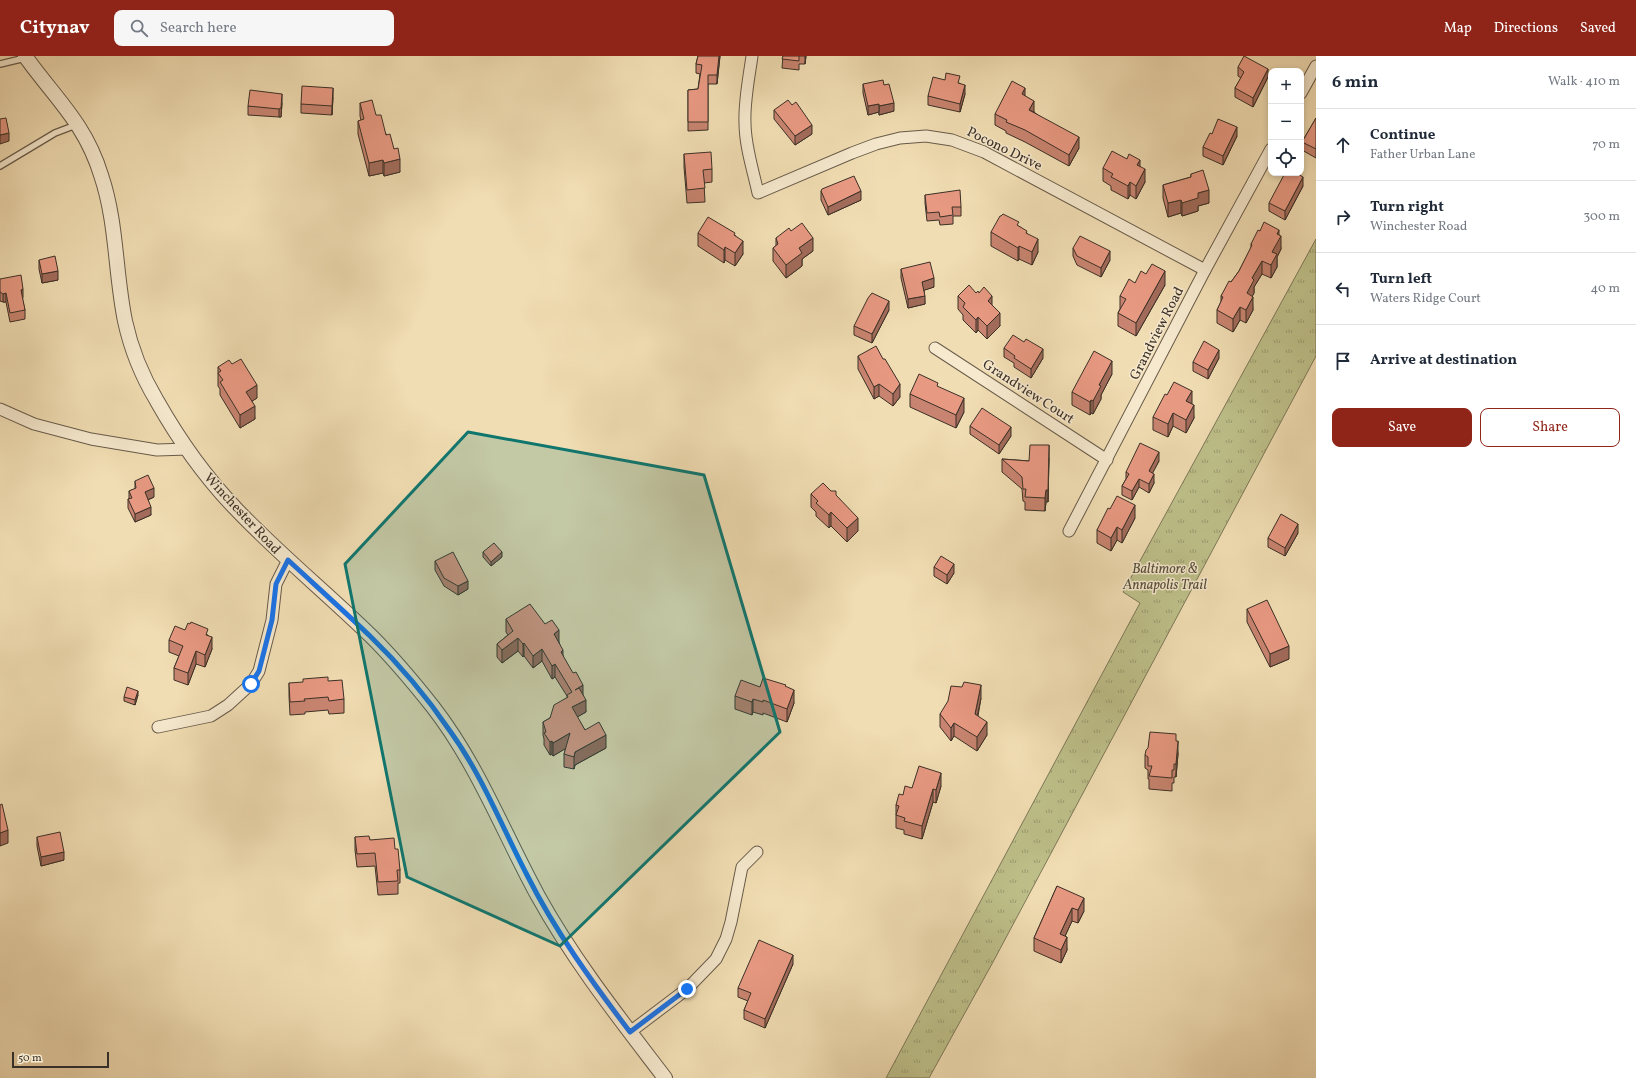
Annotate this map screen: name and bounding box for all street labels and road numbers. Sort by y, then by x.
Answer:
street label: Pocono Drive [963,123,1046,176]
street label: Grandview Road [1126,284,1189,384]
street label: Grandview Court [979,355,1078,429]
street label: Winchester Road [199,469,285,559]

